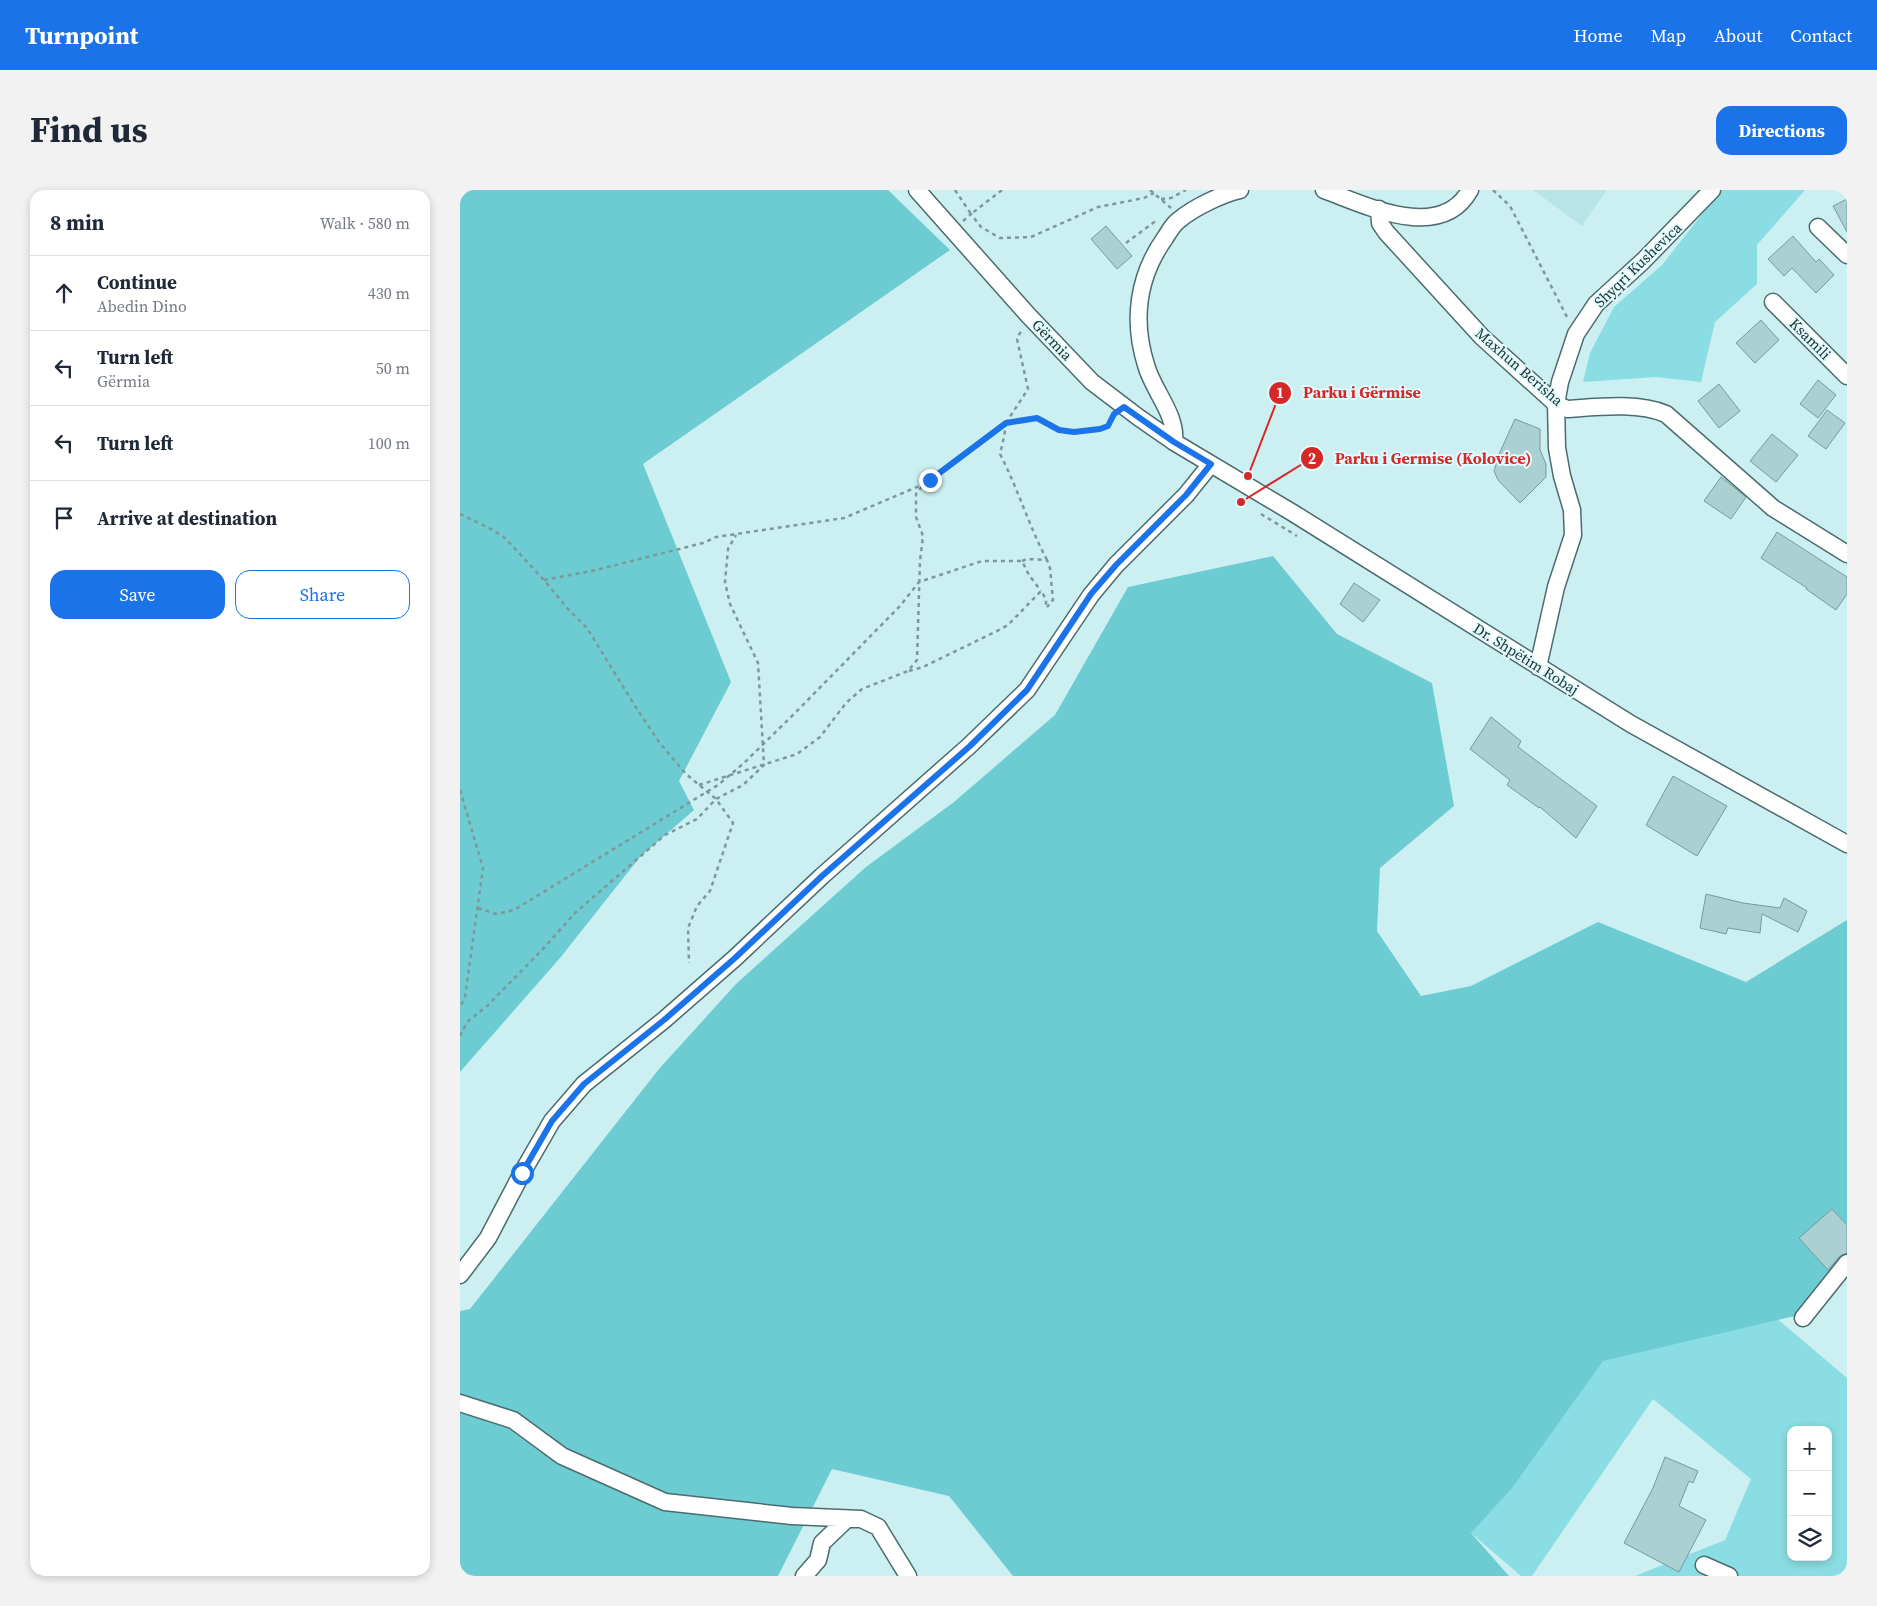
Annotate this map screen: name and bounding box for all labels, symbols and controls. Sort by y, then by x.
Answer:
text: Turnpoint [25,19,138,52]
text: Home [1574,23,1623,48]
text: Map [1651,23,1686,48]
text: About [1714,23,1762,48]
text: Contact [1790,23,1852,48]
text: Find us [30,106,148,154]
button: Directions [1716,106,1847,155]
text: 8 min [50,208,105,237]
text: Walk · 580 m [320,212,410,234]
street label: Shyqri Kushevica [1589,217,1686,312]
text: Continue [97,269,177,295]
icon: ahead [50,279,78,307]
text: 430 m [368,282,410,304]
text: Abedin Dino [97,295,187,317]
street label: Ksamili [1785,313,1836,364]
street label: Gërmia [1027,314,1077,365]
street label: Maxhun Berisha [1471,323,1568,411]
text: Turn left [97,344,173,370]
icon: left [50,354,78,382]
text: 50 m [376,357,410,379]
text: Gërmia [97,370,150,392]
callout: Parku i Gërmise [1268,377,1431,408]
text: Parku i Gërmise [1303,381,1421,403]
text: 1 [1276,382,1284,403]
icon: left [50,429,78,457]
text: Turn left [97,430,173,456]
text: 100 m [368,432,410,454]
callout: Parku i Germise (Kolovice) [1300,443,1541,474]
text: Parku i Germise (Kolovice) [1335,447,1531,469]
text: 2 [1308,448,1316,469]
route end [919,469,942,492]
icon: arrive [50,504,78,532]
text: Arrive at destination [97,505,277,531]
button: Save [50,570,225,619]
button: Share [235,570,410,619]
street label: Dr. Shpëtim Robaj [1469,618,1583,699]
route start [511,1162,534,1185]
map controls [1787,1426,1832,1561]
button: + [1787,1426,1832,1471]
button: − [1787,1471,1832,1516]
button: layers [1787,1516,1832,1561]

